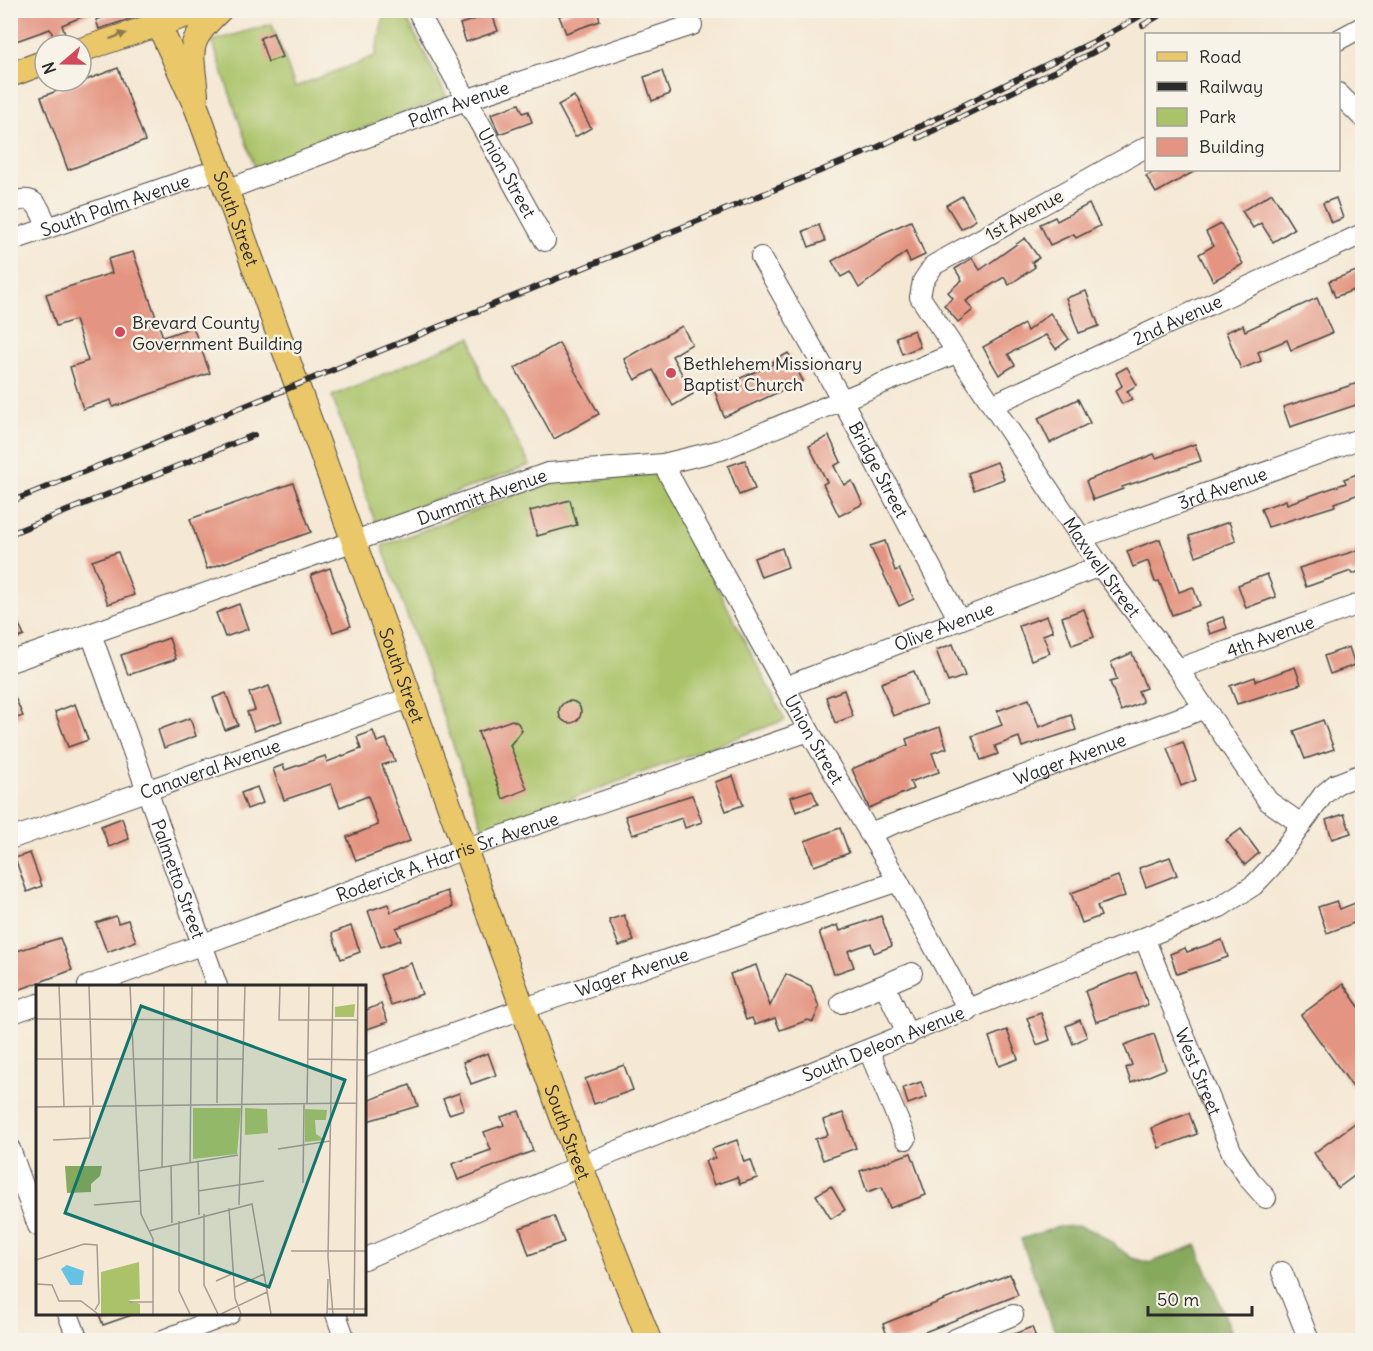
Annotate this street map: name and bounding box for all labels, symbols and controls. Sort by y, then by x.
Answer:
one-way arrow [110,31,128,41]
north arrow [33,33,93,93]
legend [1145,33,1340,171]
text: Road [1199,45,1242,68]
text: N [38,60,60,77]
street label: Palm Avenue [405,75,512,132]
text: Railway [1199,75,1263,98]
text: Park [1199,105,1236,128]
street label: Union Street [473,124,541,222]
text: Building [1199,135,1264,158]
street label: South Palm Avenue [37,168,193,241]
street label: South Street [209,168,264,269]
street label: 1st Avenue [981,184,1067,246]
street label: 2nd Avenue [1129,289,1225,350]
place label: Brevard County Government Building [132,311,303,355]
marker: Brevard County Government Building [113,325,127,339]
place label: Bethlehem Missionary Baptist Church [683,352,862,396]
marker: Bethlehem Missionary Baptist Church [664,366,678,380]
street label: Bridge Street [844,417,914,522]
street label: 3rd Avenue [1175,461,1270,514]
street label: Dummitt Avenue [414,463,550,530]
street label: Maxwell Street [1059,512,1146,622]
street label: Olive Avenue [890,596,997,656]
street label: 4th Avenue [1223,610,1317,662]
street label: South Street [374,625,430,726]
street label: Union Street [780,690,849,788]
street label: Wager Avenue [1010,727,1129,790]
street label: Canaveral Avenue [137,733,283,804]
street label: Roderick A. Harris Sr. Avenue [333,806,561,906]
street label: Palmetto Street [147,816,210,941]
street label: Wager Avenue [572,942,691,1001]
inset map [36,985,366,1315]
street label: South Deleon Avenue [799,1000,967,1086]
street label: West Street [1171,1024,1227,1118]
street label: South Street [540,1081,596,1183]
scale bar [1148,1279,1252,1317]
text: 50 m [1157,1288,1199,1311]

